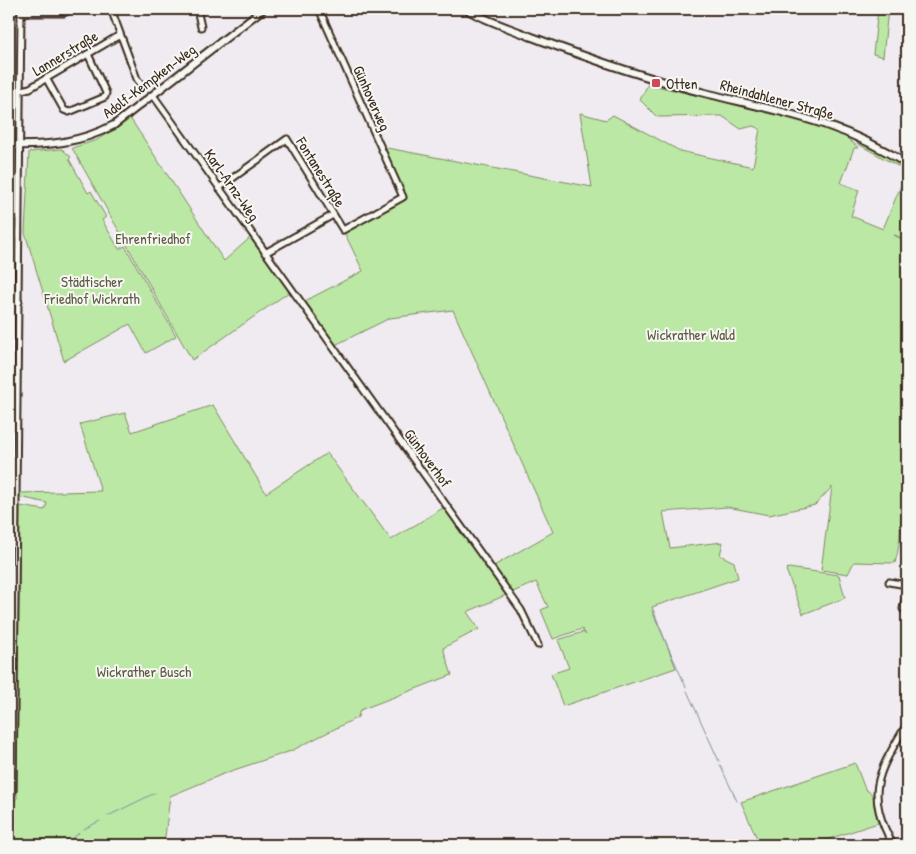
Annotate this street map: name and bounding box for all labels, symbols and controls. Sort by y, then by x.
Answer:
street label: Lannerstraße [28,25,102,81]
street label: Adolf-Kempken-Weg [98,39,200,123]
street label: Günhoverweg [348,62,396,134]
place label: Otten [666,73,698,94]
street label: Rheindahlener Straße [718,74,836,124]
marker: Otten [650,77,662,89]
street label: Fontanestraße [291,132,351,211]
street label: Karl-Arnz-Weg [199,145,265,226]
park label: Ehrenfriedhof [115,228,191,249]
park label: Städtischer Friedhof Wickrath [43,271,140,309]
park label: Wickrather Wald [647,324,735,345]
street label: Günhoverhof [400,424,457,492]
park label: Wickrather Busch [97,661,191,682]

